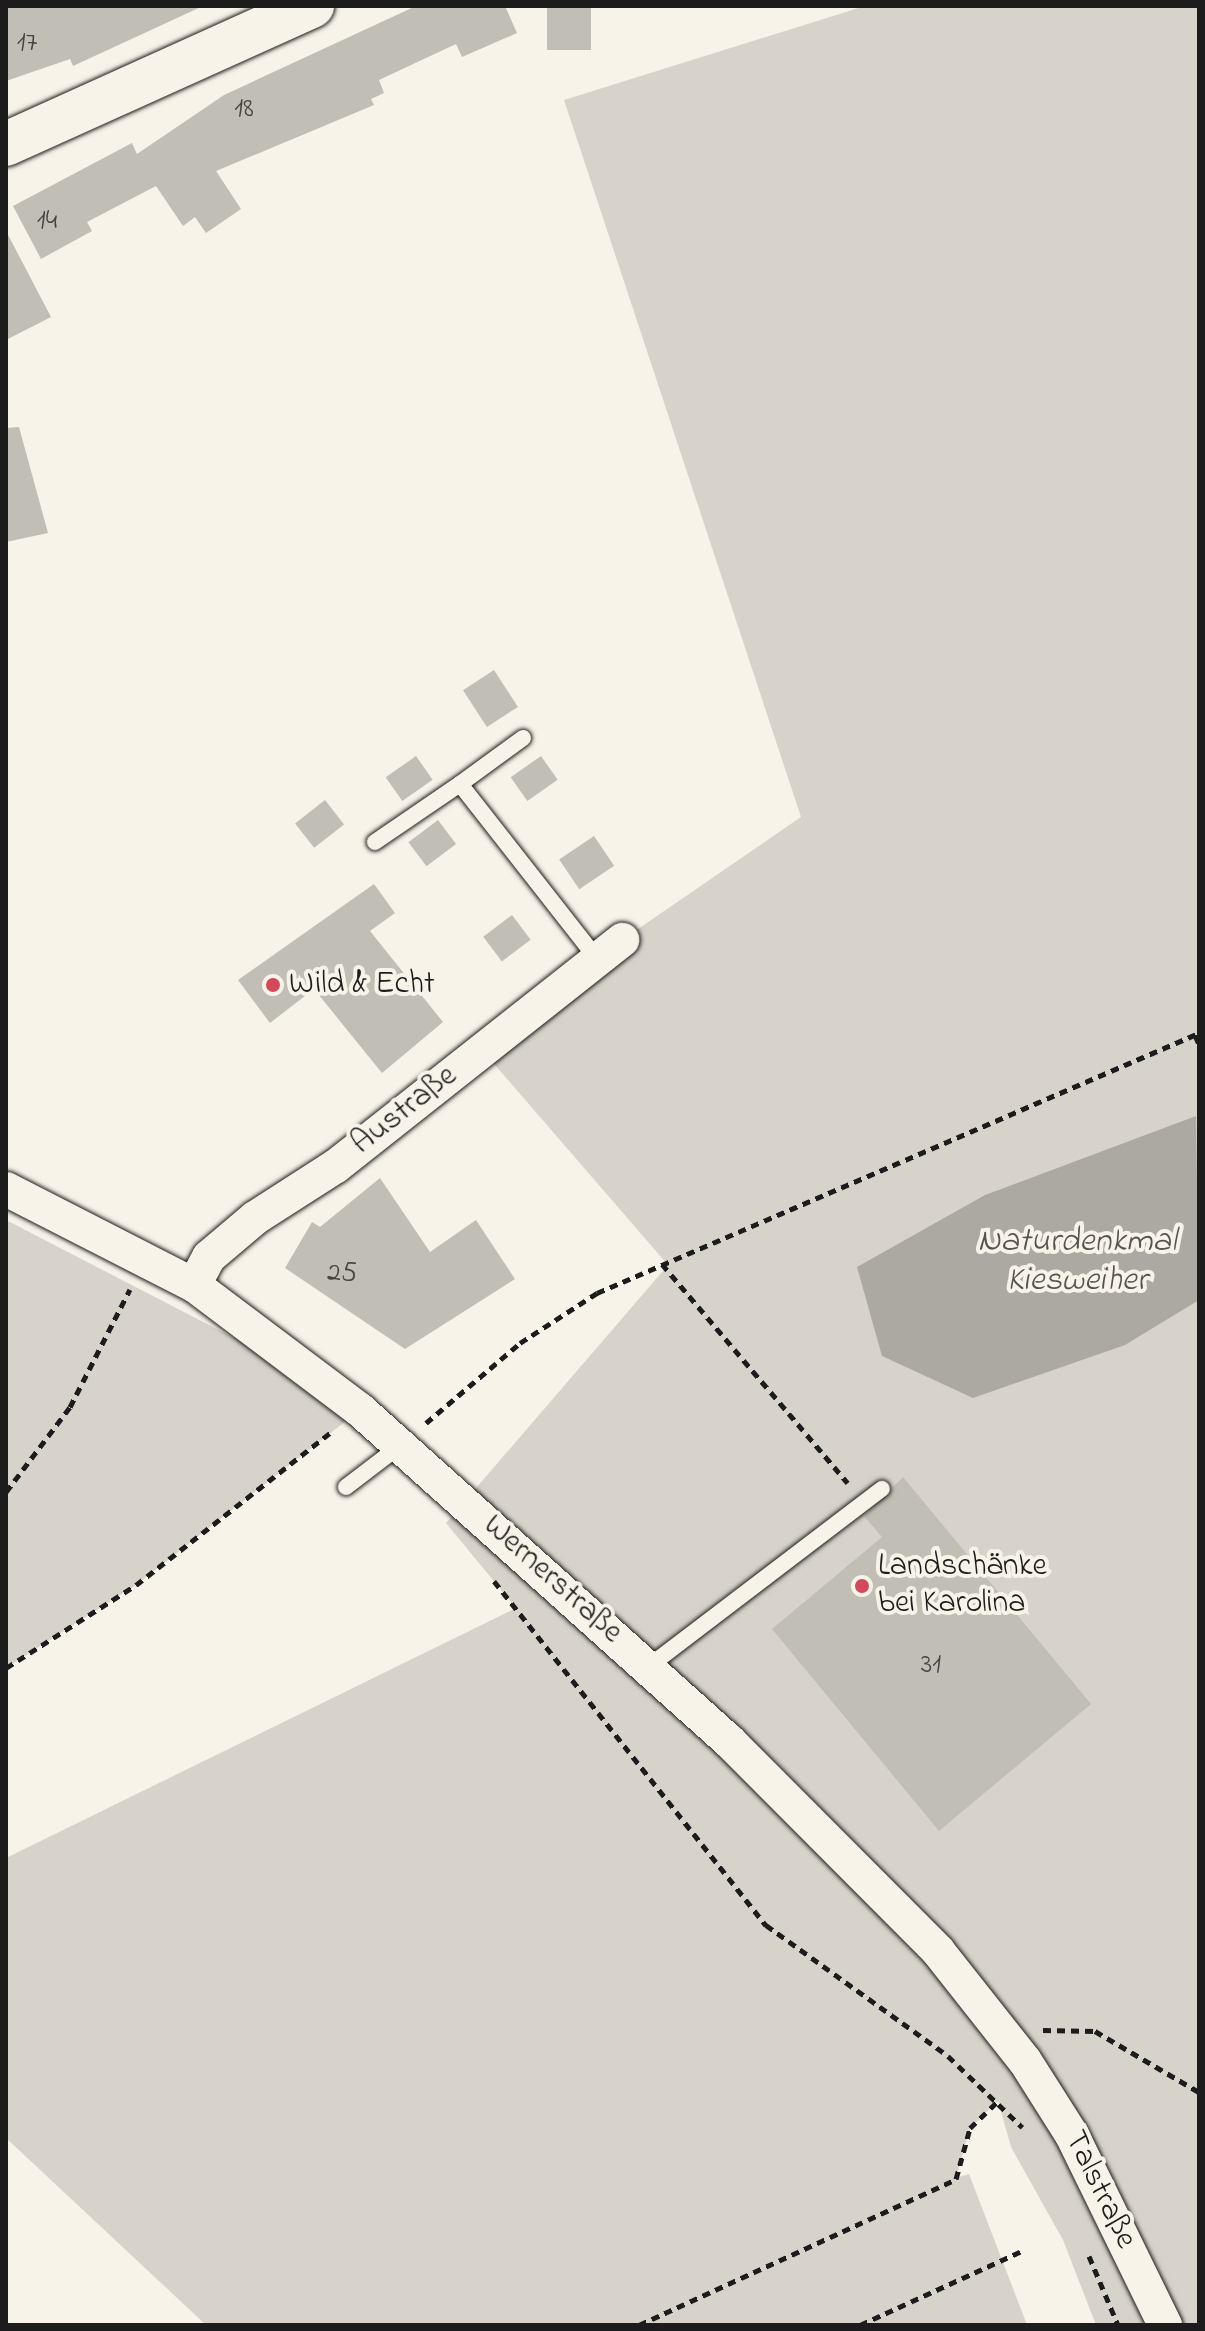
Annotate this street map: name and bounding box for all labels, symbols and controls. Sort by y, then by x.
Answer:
house number: 17 [17,27,37,61]
house number: 18 [234,93,254,127]
house number: 14 [37,205,57,239]
place label: Wild & Echt [289,966,435,1004]
marker: Wild & Echt [264,976,282,994]
street label: Austraße [345,1058,465,1164]
water label: Naturdenkmal Kiesweiher [977,1222,1177,1302]
house number: 25 [327,1257,357,1291]
street label: Wernerstraße [474,1507,630,1653]
place label: Landschänke bei Karolina [878,1549,1047,1624]
marker: Landschänke bei Karolina [853,1577,871,1595]
house number: 31 [921,1649,941,1683]
street label: Talstraße [1054,2125,1144,2255]

